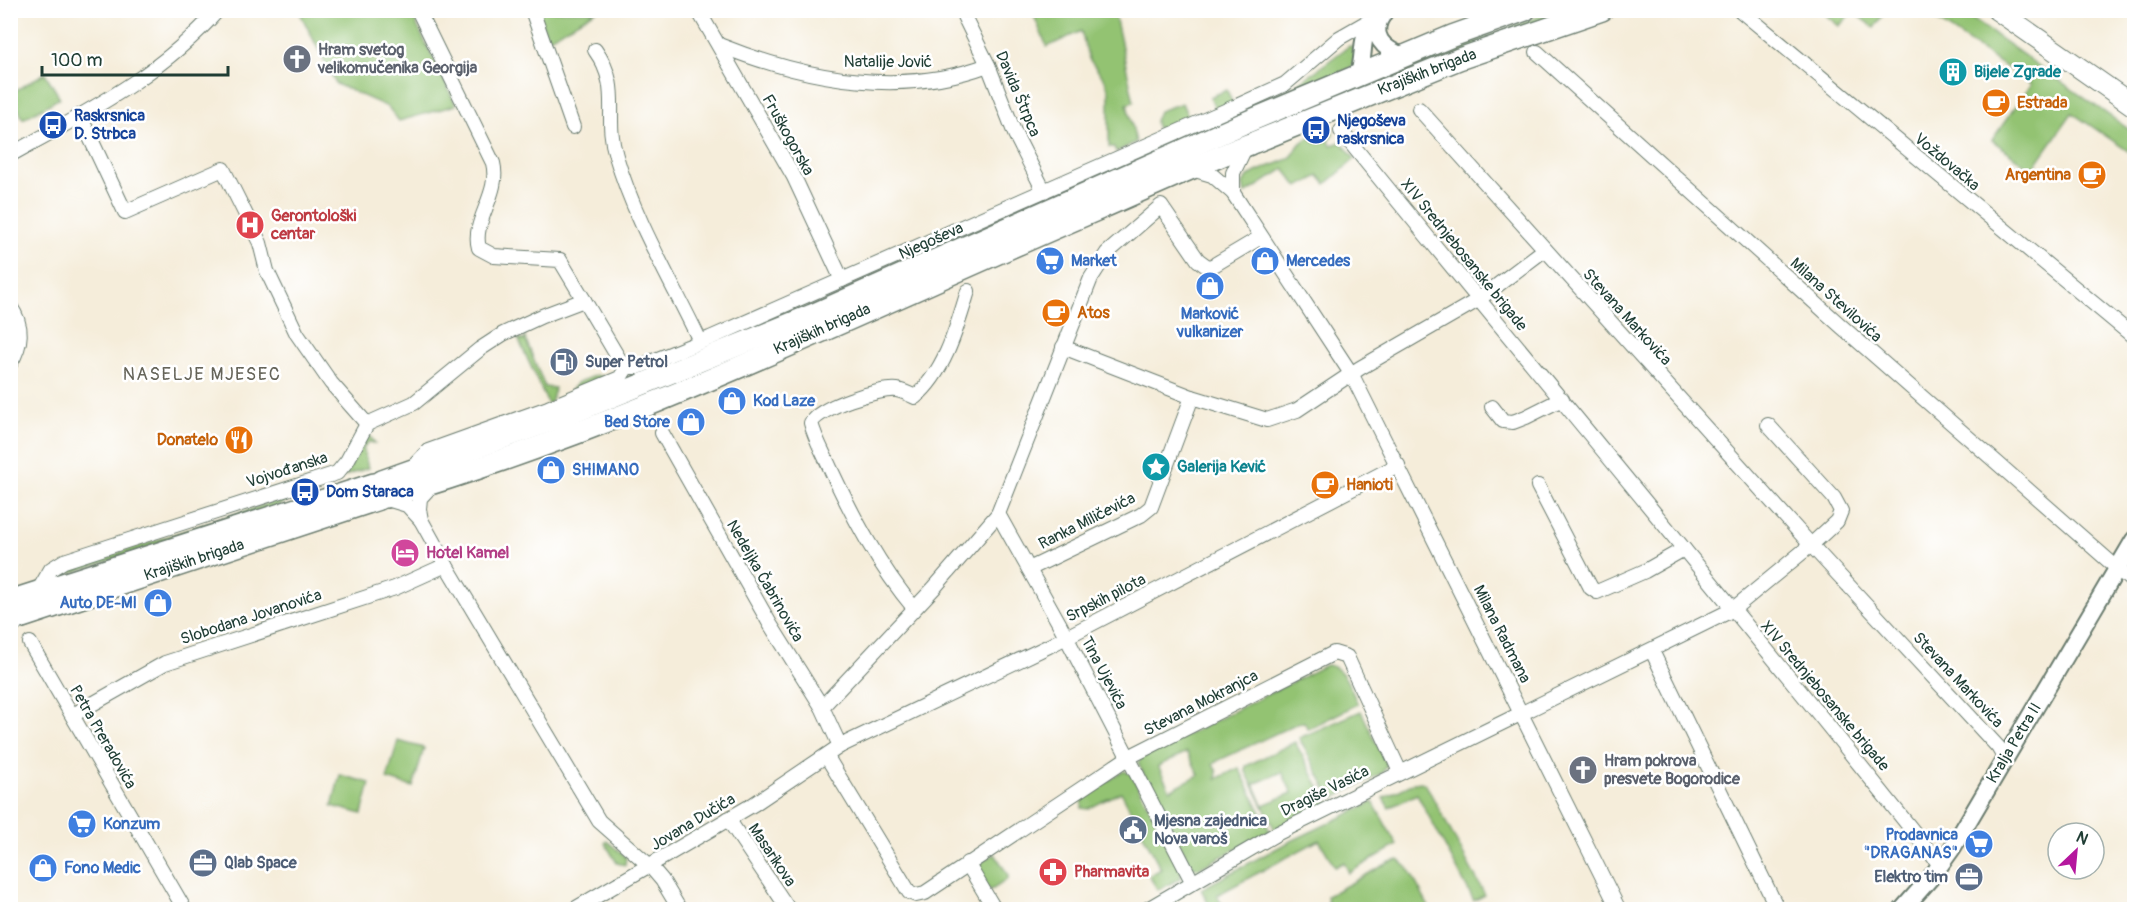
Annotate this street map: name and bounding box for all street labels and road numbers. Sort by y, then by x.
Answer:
street label: Krajiških brigada [1375,44,1479,100]
street label: Davida Štrpca [991,48,1046,140]
street label: Natalije Jović [844,52,932,72]
street label: Fruškogorska [758,91,818,179]
street label: Voždovačka [1910,129,1984,195]
street label: XIV Srednjebosanske brigade [1396,175,1532,335]
street label: Njegoševa [896,218,966,264]
street label: Milana Stevilovića [1786,253,1886,347]
street label: Stevana Markovića [1578,264,1676,370]
street label: Krajiških brigada [770,299,874,359]
street label: Vojvođanska [244,447,330,493]
street label: Ranka Miličevića [1035,488,1139,554]
street label: Nedeljka Čabrinovića [722,516,808,646]
street label: Krajiških brigada [141,534,247,586]
street label: Srpskih pilota [1063,569,1149,627]
street label: Milana Radmana [1469,582,1535,686]
street label: Slobodana Jovanovića [178,585,324,649]
street label: XIV Srednjebosanske brigade [1756,617,1894,775]
street label: Stevana Markovića [1909,628,2007,732]
street label: Tina Ujevića [1077,633,1131,713]
street label: Stevana Mokranjca [1141,666,1261,740]
street label: Petra Preradovića [65,681,141,793]
street label: Kralja Petra II [1982,699,2046,787]
street label: Dragiše Vasića [1278,761,1372,821]
street label: Jovana Dučića [647,789,739,855]
street label: Masarikova [744,820,800,890]

